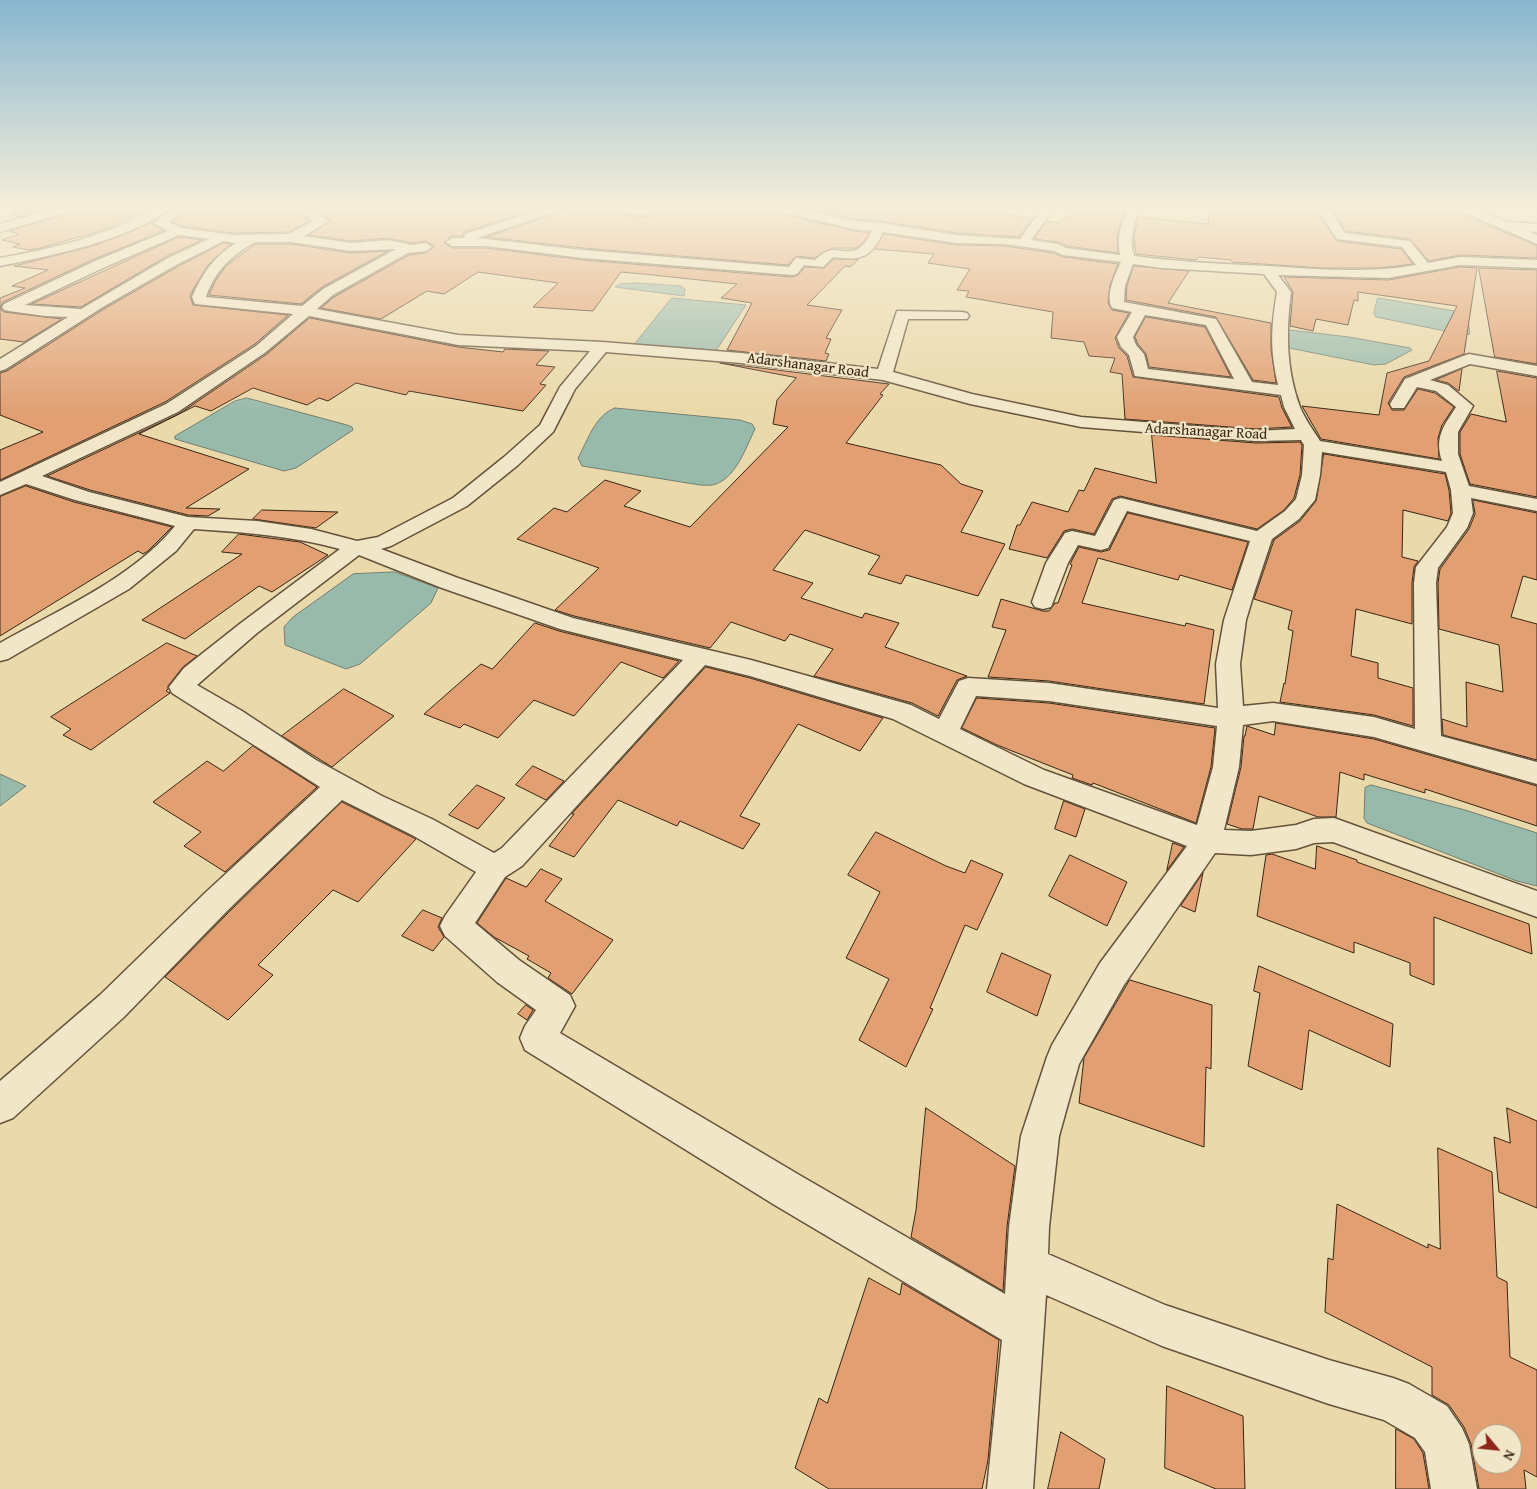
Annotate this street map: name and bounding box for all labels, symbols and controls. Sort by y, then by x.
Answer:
street label: Adarshanagar Road [746,350,870,382]
street label: Adarshanagar Road [1144,420,1268,444]
north arrow [1472,1424,1522,1474]
text: N [1498,1447,1520,1464]

